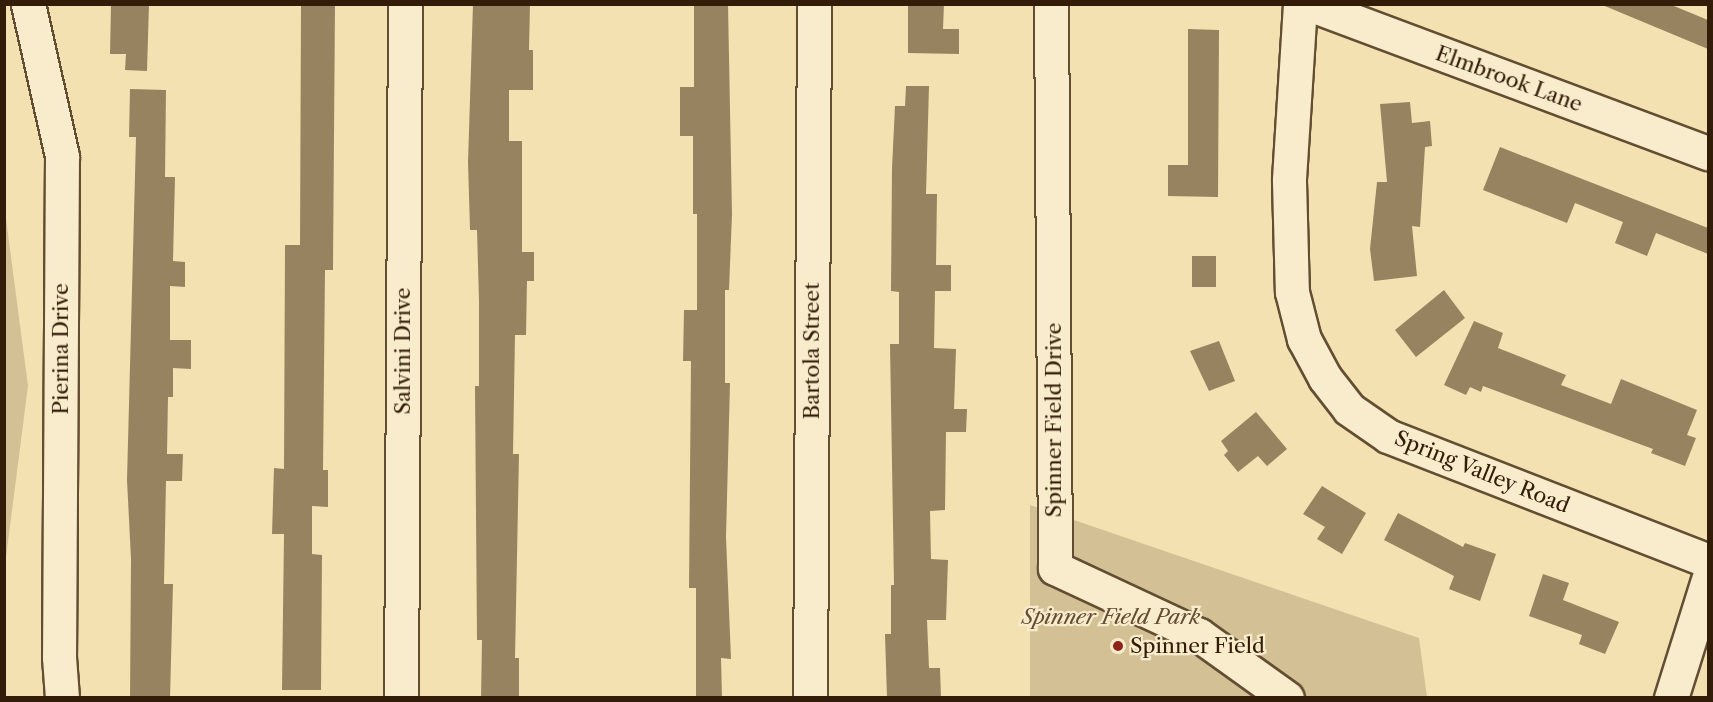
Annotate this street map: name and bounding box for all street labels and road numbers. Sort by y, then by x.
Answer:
street label: Elmbrook Lane [1432,41,1586,117]
street label: Bartola Street [799,282,825,420]
street label: Pierina Drive [48,283,74,415]
street label: Salvini Drive [390,287,416,415]
street label: Spinner Field Drive [1041,322,1067,518]
street label: Spring Valley Road [1390,425,1574,519]

